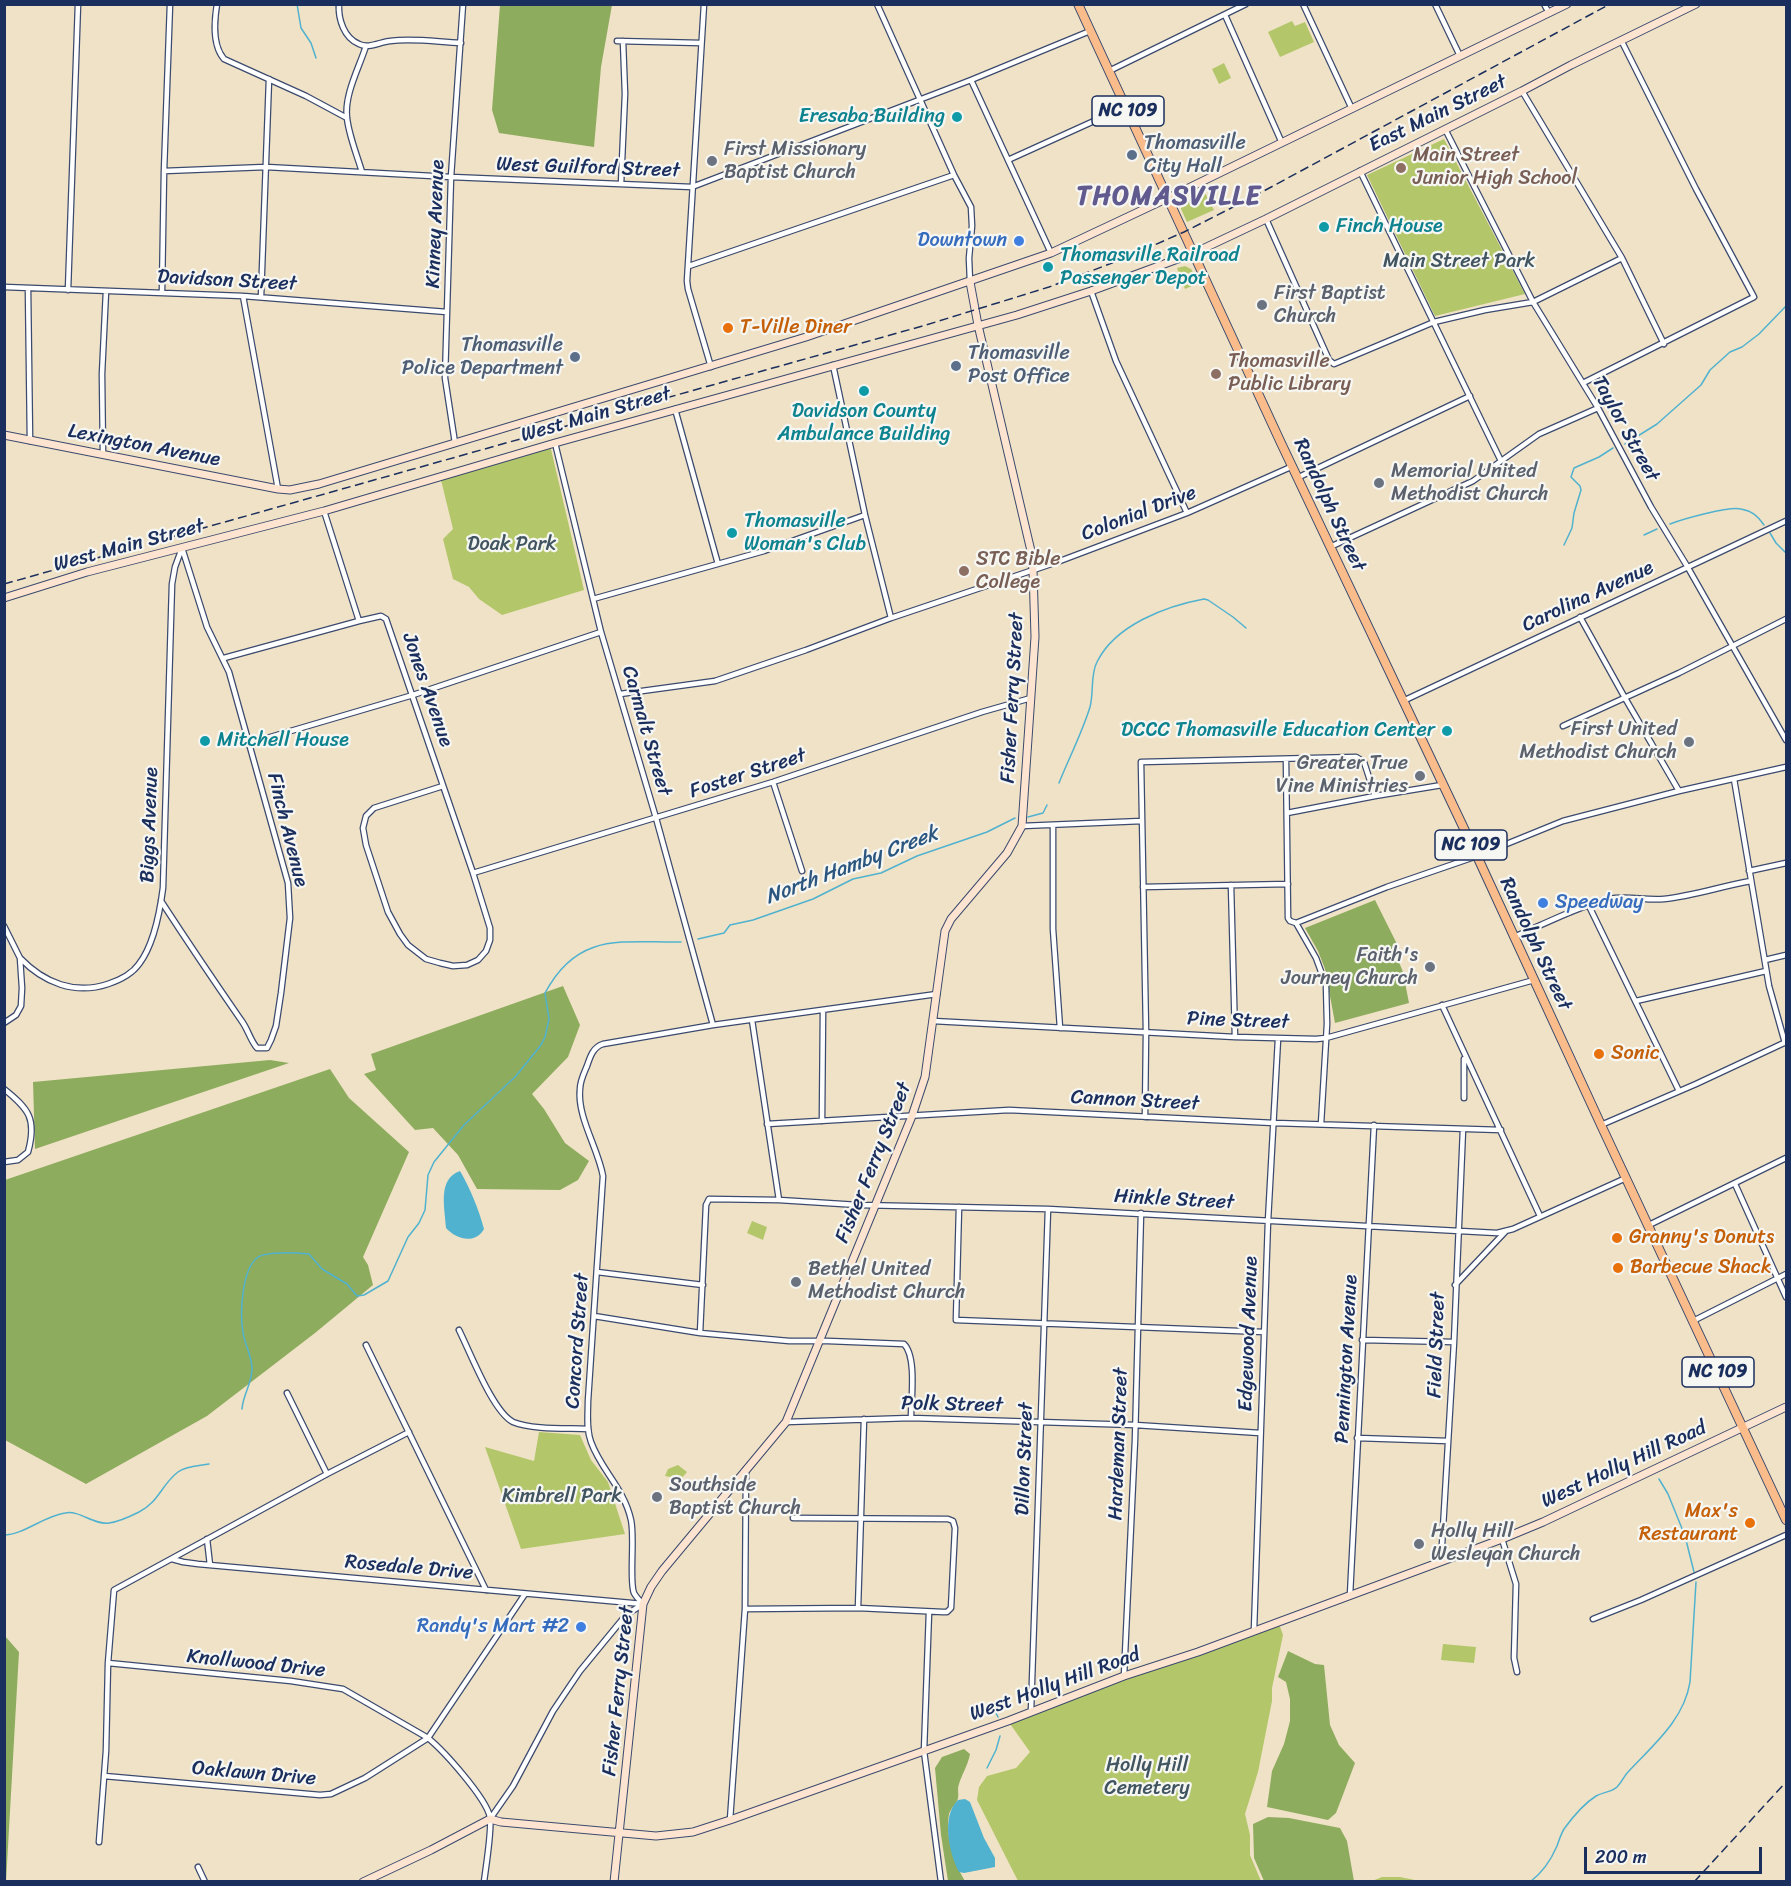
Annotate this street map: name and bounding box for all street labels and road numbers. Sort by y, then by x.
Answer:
street label: East Main Street [1365,70,1511,158]
road number: NC 109 [1092,96,1164,126]
street label: West Guilford Street [496,153,680,183]
street label: Kinney Avenue [422,159,450,289]
street label: Davidson Street [157,265,297,297]
street label: Taylor Street [1586,372,1664,486]
street label: West Main Street [518,382,674,448]
street label: Lexington Avenue [66,419,222,473]
street label: Randolph Street [1288,435,1370,575]
street label: Colonial Drive [1078,481,1200,547]
street label: West Main Street [51,514,207,578]
street label: Carolina Avenue [1519,556,1657,638]
street label: Fisher Ferry Street [997,612,1029,784]
street label: Jones Avenue [396,630,458,750]
street label: Carmalt Street [616,663,676,799]
street label: Foster Street [687,744,809,804]
street label: Biggs Avenue [136,767,164,883]
street label: Finch Avenue [261,770,313,890]
road number: NC 109 [1435,830,1507,860]
street label: Randolph Street [1494,874,1576,1014]
street label: Pine Street [1187,1007,1289,1035]
street label: Fisher Ferry Street [831,1079,917,1247]
street label: Cannon Street [1070,1086,1200,1116]
street label: Hinkle Street [1113,1185,1235,1215]
street label: Edgewood Avenue [1234,1256,1264,1412]
street label: Concord Street [561,1273,595,1409]
street label: Pennington Avenue [1331,1274,1363,1444]
street label: Field Street [1423,1291,1451,1399]
road number: NC 109 [1682,1357,1754,1387]
street label: Hardeman Street [1104,1367,1134,1521]
street label: Polk Street [901,1392,1003,1418]
street label: Dillon Street [1011,1402,1039,1516]
street label: West Holly Hill Road [1538,1416,1710,1514]
street label: Rosedale Drive [344,1550,474,1586]
street label: Fisher Ferry Street [598,1605,640,1777]
street label: West Holly Hill Road [967,1643,1143,1727]
street label: Knollwood Drive [185,1645,327,1683]
street label: Oaklawn Drive [191,1757,317,1791]

